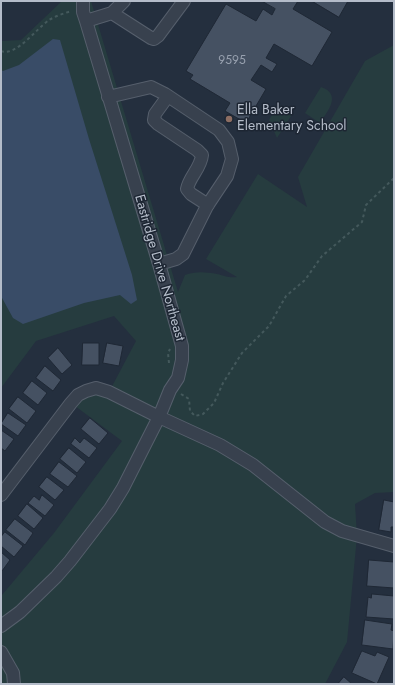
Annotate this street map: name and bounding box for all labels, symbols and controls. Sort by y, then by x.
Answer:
house number: 9595 [218,54,246,68]
place label: Ella Baker Elementary School [237,103,347,136]
marker: Ella Baker Elementary School [224,114,234,124]
street label: Eastridge Drive Northeast [130,193,188,343]

